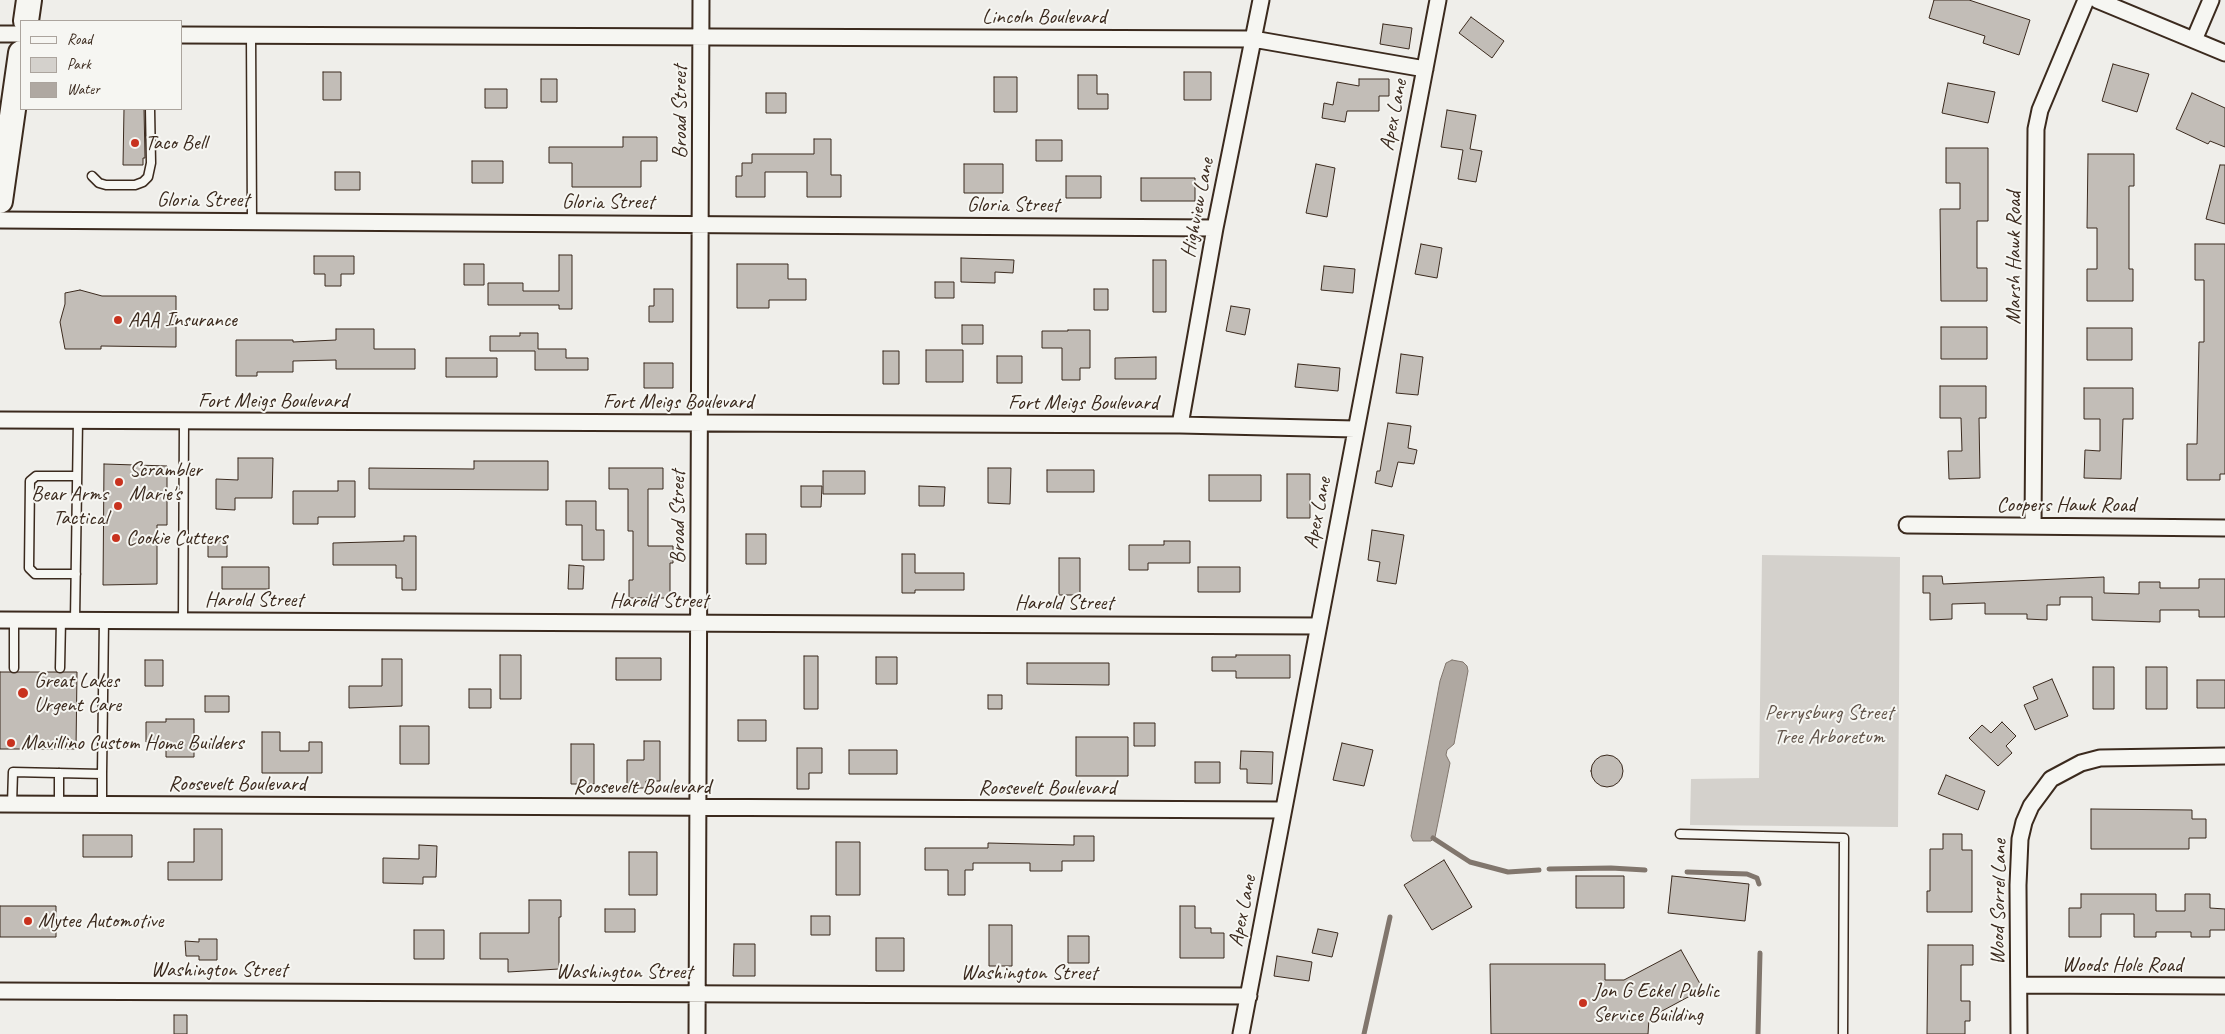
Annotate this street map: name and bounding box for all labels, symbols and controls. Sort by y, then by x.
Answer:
street label: Lincoln Boulevard [982,4,1106,30]
legend [20,20,182,110]
text: Road [67,30,92,49]
text: Park [67,55,91,74]
street label: Broad Street [667,65,693,159]
street label: Apex Lane [1375,77,1413,153]
text: Water [67,80,100,99]
place label: Taco Bell [145,130,207,156]
marker: Taco Bell [129,137,141,149]
street label: Highview Lane [1176,156,1220,260]
street label: Gloria Street [157,187,249,213]
street label: Gloria Street [562,189,654,215]
street label: Marsh Hawk Road [2001,191,2027,325]
street label: Gloria Street [967,192,1059,218]
place label: AAA Insurance [128,307,237,333]
marker: AAA Insurance [112,314,124,326]
street label: Fort Meigs Boulevard [198,388,348,414]
street label: Fort Meigs Boulevard [603,389,753,415]
street label: Fort Meigs Boulevard [1008,390,1158,416]
place label: Scrambler Marie's [129,457,202,507]
street label: Broad Street [665,470,691,564]
street label: Apex Lane [1299,475,1337,551]
marker: Scrambler Marie's [113,476,125,488]
place label: Bear Arms Tactical [31,481,108,531]
street label: Coopers Hawk Road [1997,492,2135,518]
marker: Bear Arms Tactical [112,500,124,512]
place label: Cookie Cutters [126,525,227,551]
marker: Cookie Cutters [110,532,122,544]
street label: Harold Street [205,587,303,613]
street label: Harold Street [610,588,708,614]
street label: Harold Street [1015,590,1113,616]
place label: Great Lakes Urgent Care [34,668,121,718]
marker: Great Lakes Urgent Care [16,686,30,700]
park label: Perrysburg Street Tree Arboretum [1765,700,1893,750]
place label: Mavillino Custom Home Builders [21,730,243,756]
marker: Mavillino Custom Home Builders [5,737,17,749]
street label: Roosevelt Boulevard [168,771,306,797]
street label: Roosevelt Boulevard [573,774,711,800]
street label: Roosevelt Boulevard [978,775,1116,801]
street label: Wood Sorrel Lane [1985,839,2013,965]
street label: Apex Lane [1224,873,1262,949]
place label: Mytee Automotive [38,908,163,934]
marker: Mytee Automotive [22,915,34,927]
street label: Woods Hole Road [2062,952,2182,978]
street label: Washington Street [151,957,287,983]
street label: Washington Street [556,959,692,985]
street label: Washington Street [961,960,1097,986]
place label: Jon G Eckel Public Service Building [1593,978,1719,1028]
marker: Jon G Eckel Public Service Building [1577,997,1589,1009]

